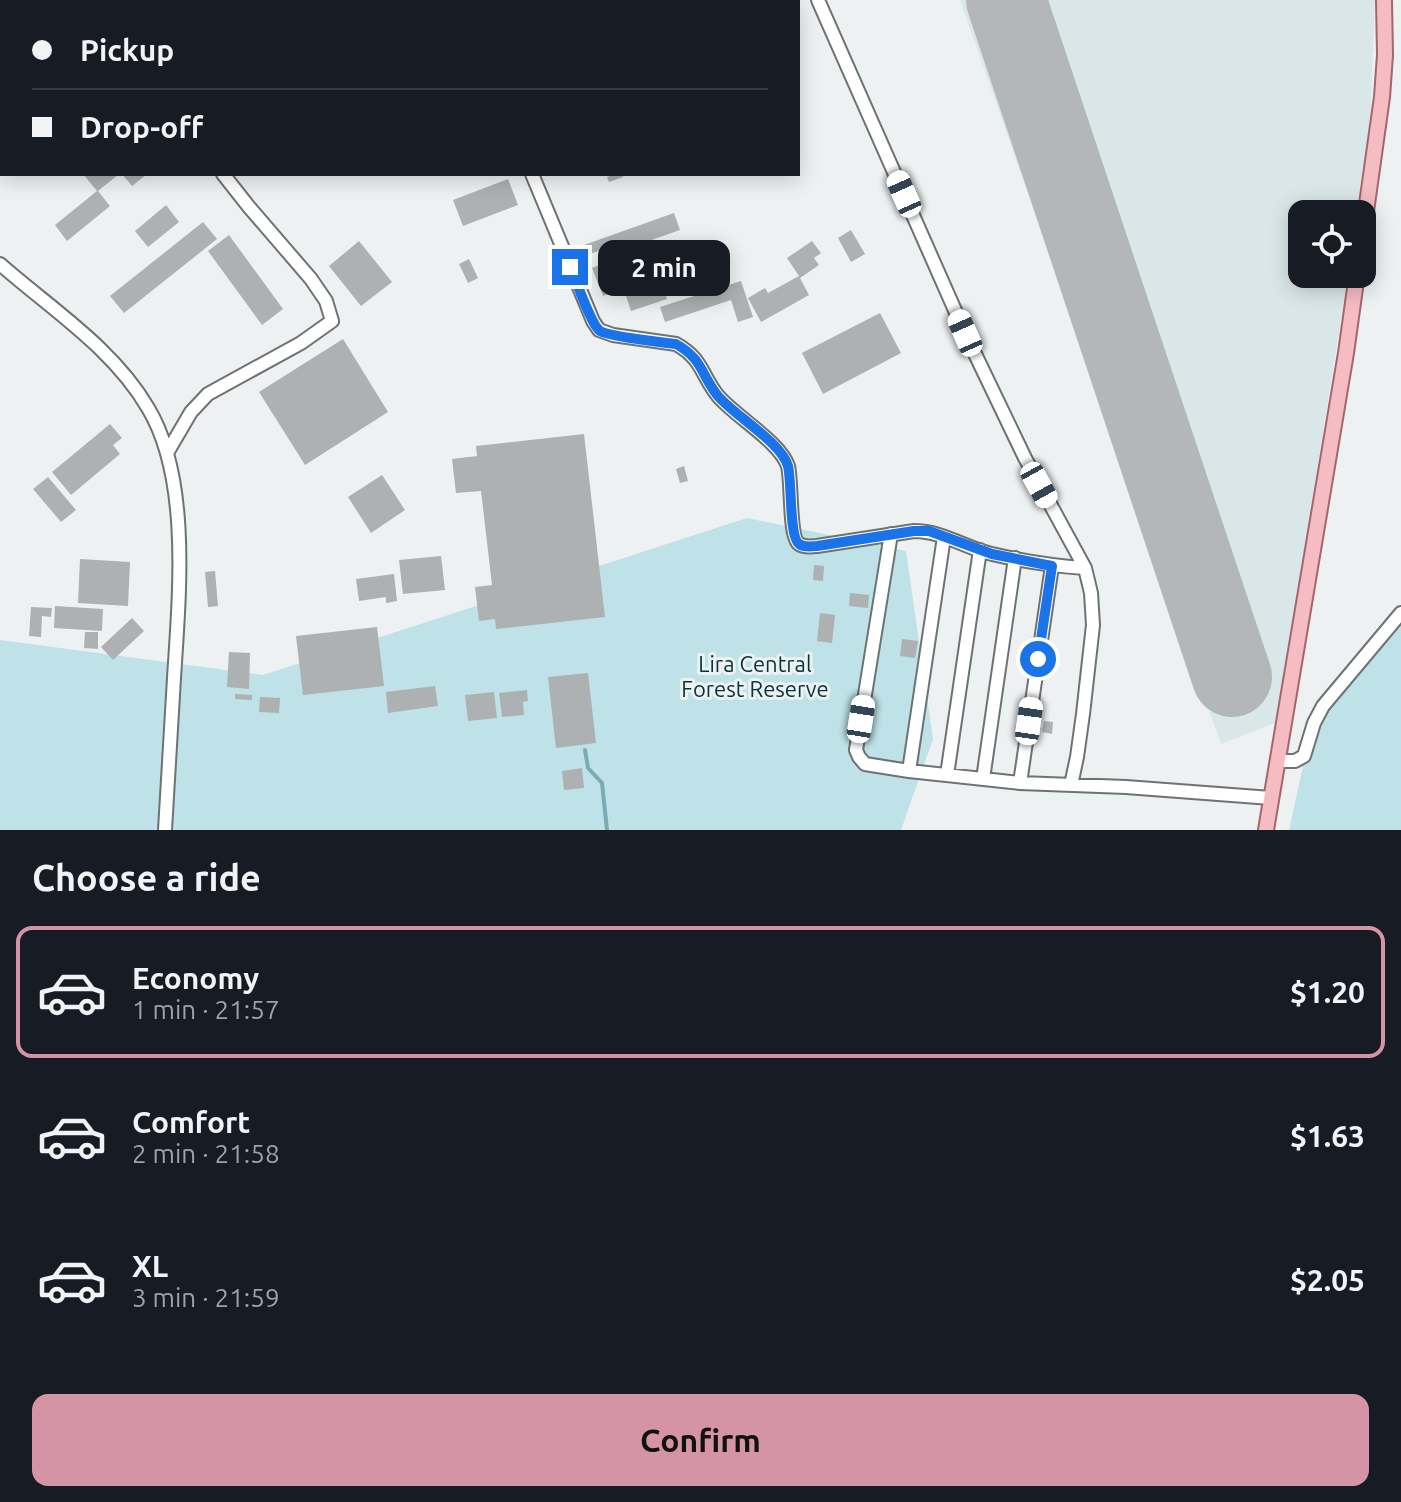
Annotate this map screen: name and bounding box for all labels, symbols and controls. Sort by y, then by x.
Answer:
text: Pickup [80,33,174,67]
text: Drop-off [80,110,203,144]
car [883,167,925,221]
map controls [1288,200,1376,288]
button: locate [1288,200,1376,288]
callout: 2 min [598,239,730,295]
route end [552,249,588,285]
text: 2 min [631,253,697,282]
car [944,306,986,360]
car [1017,458,1061,512]
route start [1020,641,1056,677]
park label: Lira Central Forest Reserve [681,651,829,701]
car [845,693,877,745]
car [1014,696,1044,746]
text: Choose a ride [32,857,261,898]
icon: car [36,956,108,1028]
text: Economy [132,961,259,995]
text: $1.20 [1290,975,1365,1009]
text: 1 min · 21:57 [132,995,280,1024]
icon: car [36,1100,108,1172]
text: Comfort [132,1105,250,1139]
text: $1.63 [1290,1119,1365,1153]
text: 2 min · 21:58 [132,1139,280,1168]
icon: car [36,1244,108,1316]
text: XL [132,1249,168,1283]
text: $2.05 [1290,1263,1365,1297]
text: 3 min · 21:59 [132,1283,280,1312]
button: Confirm [32,1394,1369,1486]

